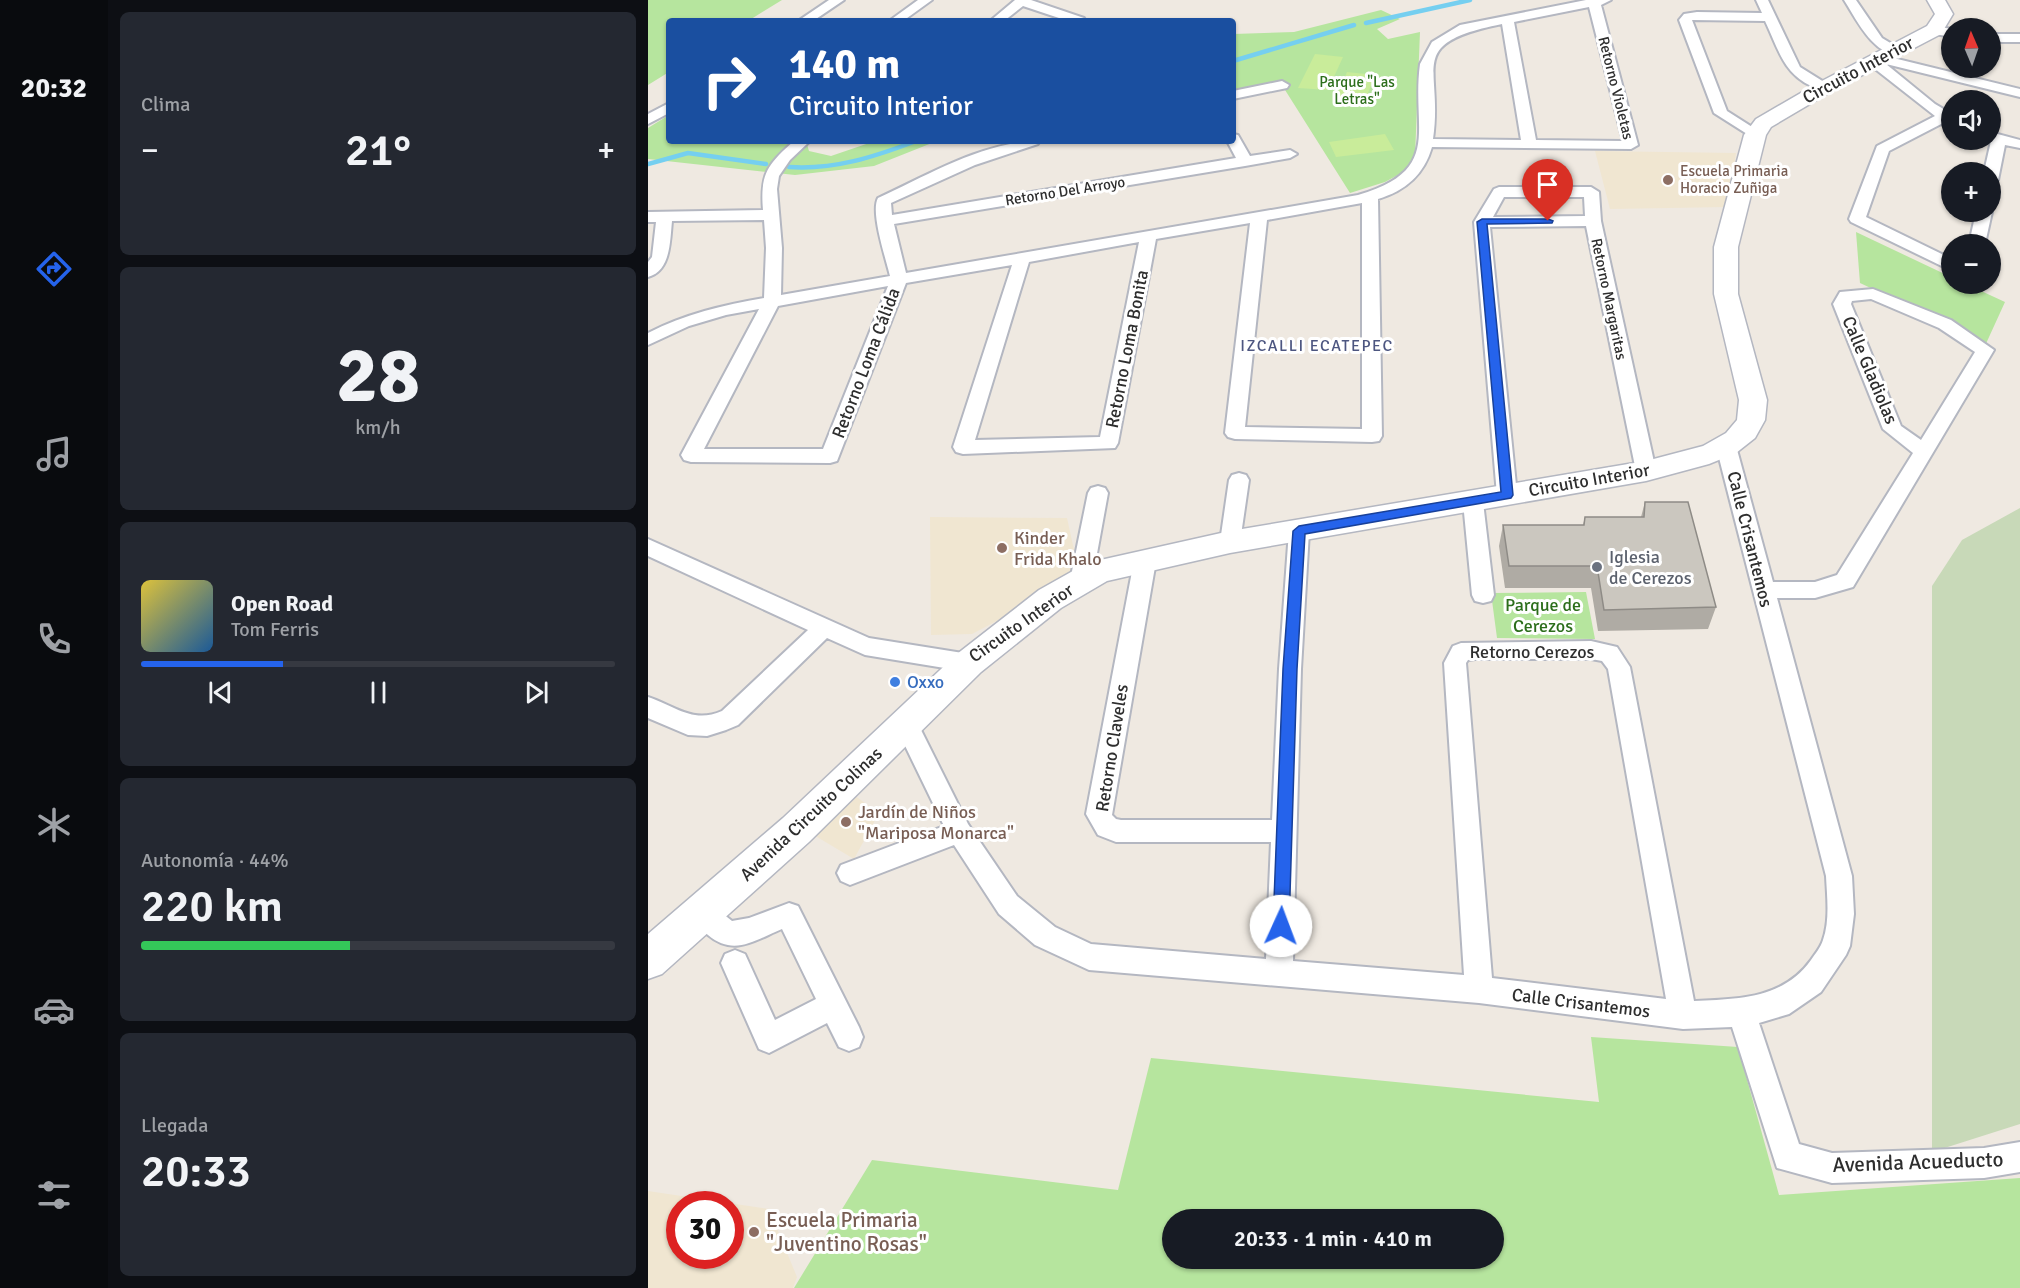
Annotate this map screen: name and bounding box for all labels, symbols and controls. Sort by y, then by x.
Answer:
north arrow [1941,18,2001,78]
map controls [1941,18,2001,294]
street label: Circuito Interior [1799,31,1918,108]
street label: Retorno Violetas [1594,35,1638,142]
text: 140 m [789,39,900,90]
icon: right [690,42,768,120]
text: 20:32 [21,72,87,105]
park label: Parque "Las Letras" [1319,73,1395,108]
text: Circuito Interior [789,90,973,123]
button: sound [1941,90,2001,150]
text: Clima [141,92,190,117]
text: 21° [345,123,411,178]
text: − [141,130,159,171]
text: + [597,130,615,171]
pin [1522,159,1573,221]
place label: Escuela Primaria Horacio Zuñiga [1680,162,1788,197]
button: + [1941,162,2001,222]
icon: arrive [1531,168,1564,201]
street label: Retorno Del Arroyo [1004,173,1126,209]
marker: Escuela Primaria Horacio Zuñiga [1661,173,1675,187]
button: − [1941,234,2001,294]
street label: Retorno Margaritas [1587,237,1631,362]
icon: directions [33,248,75,290]
street label: Retorno Loma Bonita [1101,268,1153,430]
street label: Retorno Loma Cálida [827,285,905,441]
street label: Calle Gladiolas [1837,313,1903,427]
text: 28 [336,328,420,424]
district label: IZCALLI ECATEPEC [1240,336,1394,356]
text: km/h [355,415,401,440]
icon: music [33,433,75,475]
street label: Circuito Interior [1527,458,1652,501]
street label: Calle Crisantemos [1722,469,1778,609]
place label: Kinder Frida Khalo [1014,527,1102,570]
marker: Kinder Frida Khalo [995,541,1009,555]
place label: Iglesia de Cerezos [1609,546,1692,589]
marker: Iglesia de Cerezos [1590,560,1604,574]
street label: Circuito Interior [964,579,1078,667]
text: Open Road [231,590,333,617]
park label: Parque de Cerezos [1505,594,1581,637]
text: Tom Ferris [231,617,319,642]
icon: phone [33,618,75,660]
street label: Retorno Cerezos [1470,641,1595,663]
place label: Oxxo [907,671,944,693]
marker: Oxxo [888,675,902,689]
icon: previous [204,676,237,709]
icon: pause [362,676,395,709]
icon: next [520,676,553,709]
street label: Retorno Claveles [1091,683,1133,813]
street label: Avenida Circuito Colinas [735,742,887,886]
place label: Jardín de Niños "Mariposa Monarca" [858,801,1014,844]
icon: climate [33,804,75,846]
marker: Jardín de Niños "Mariposa Monarca" [839,815,853,829]
text: Autonomía · 44% [141,848,289,873]
text: 220 km [141,879,283,934]
position arrow [1249,894,1313,958]
street label: Calle Crisantemos [1511,984,1652,1022]
icon: car [33,989,75,1031]
text: Llegada [141,1113,208,1138]
text: 20:33 [141,1144,251,1199]
street label: Avenida Acueducto [1832,1146,2004,1178]
icon: filters [33,1174,75,1216]
speed limit sign: 30 [666,1191,744,1269]
place label: Escuela Primaria "Juventino Rosas" [766,1207,927,1257]
marker: Escuela Primaria "Juventino Rosas" [747,1225,761,1239]
text: 20:33 · 1 min · 410 m [1234,1225,1432,1252]

